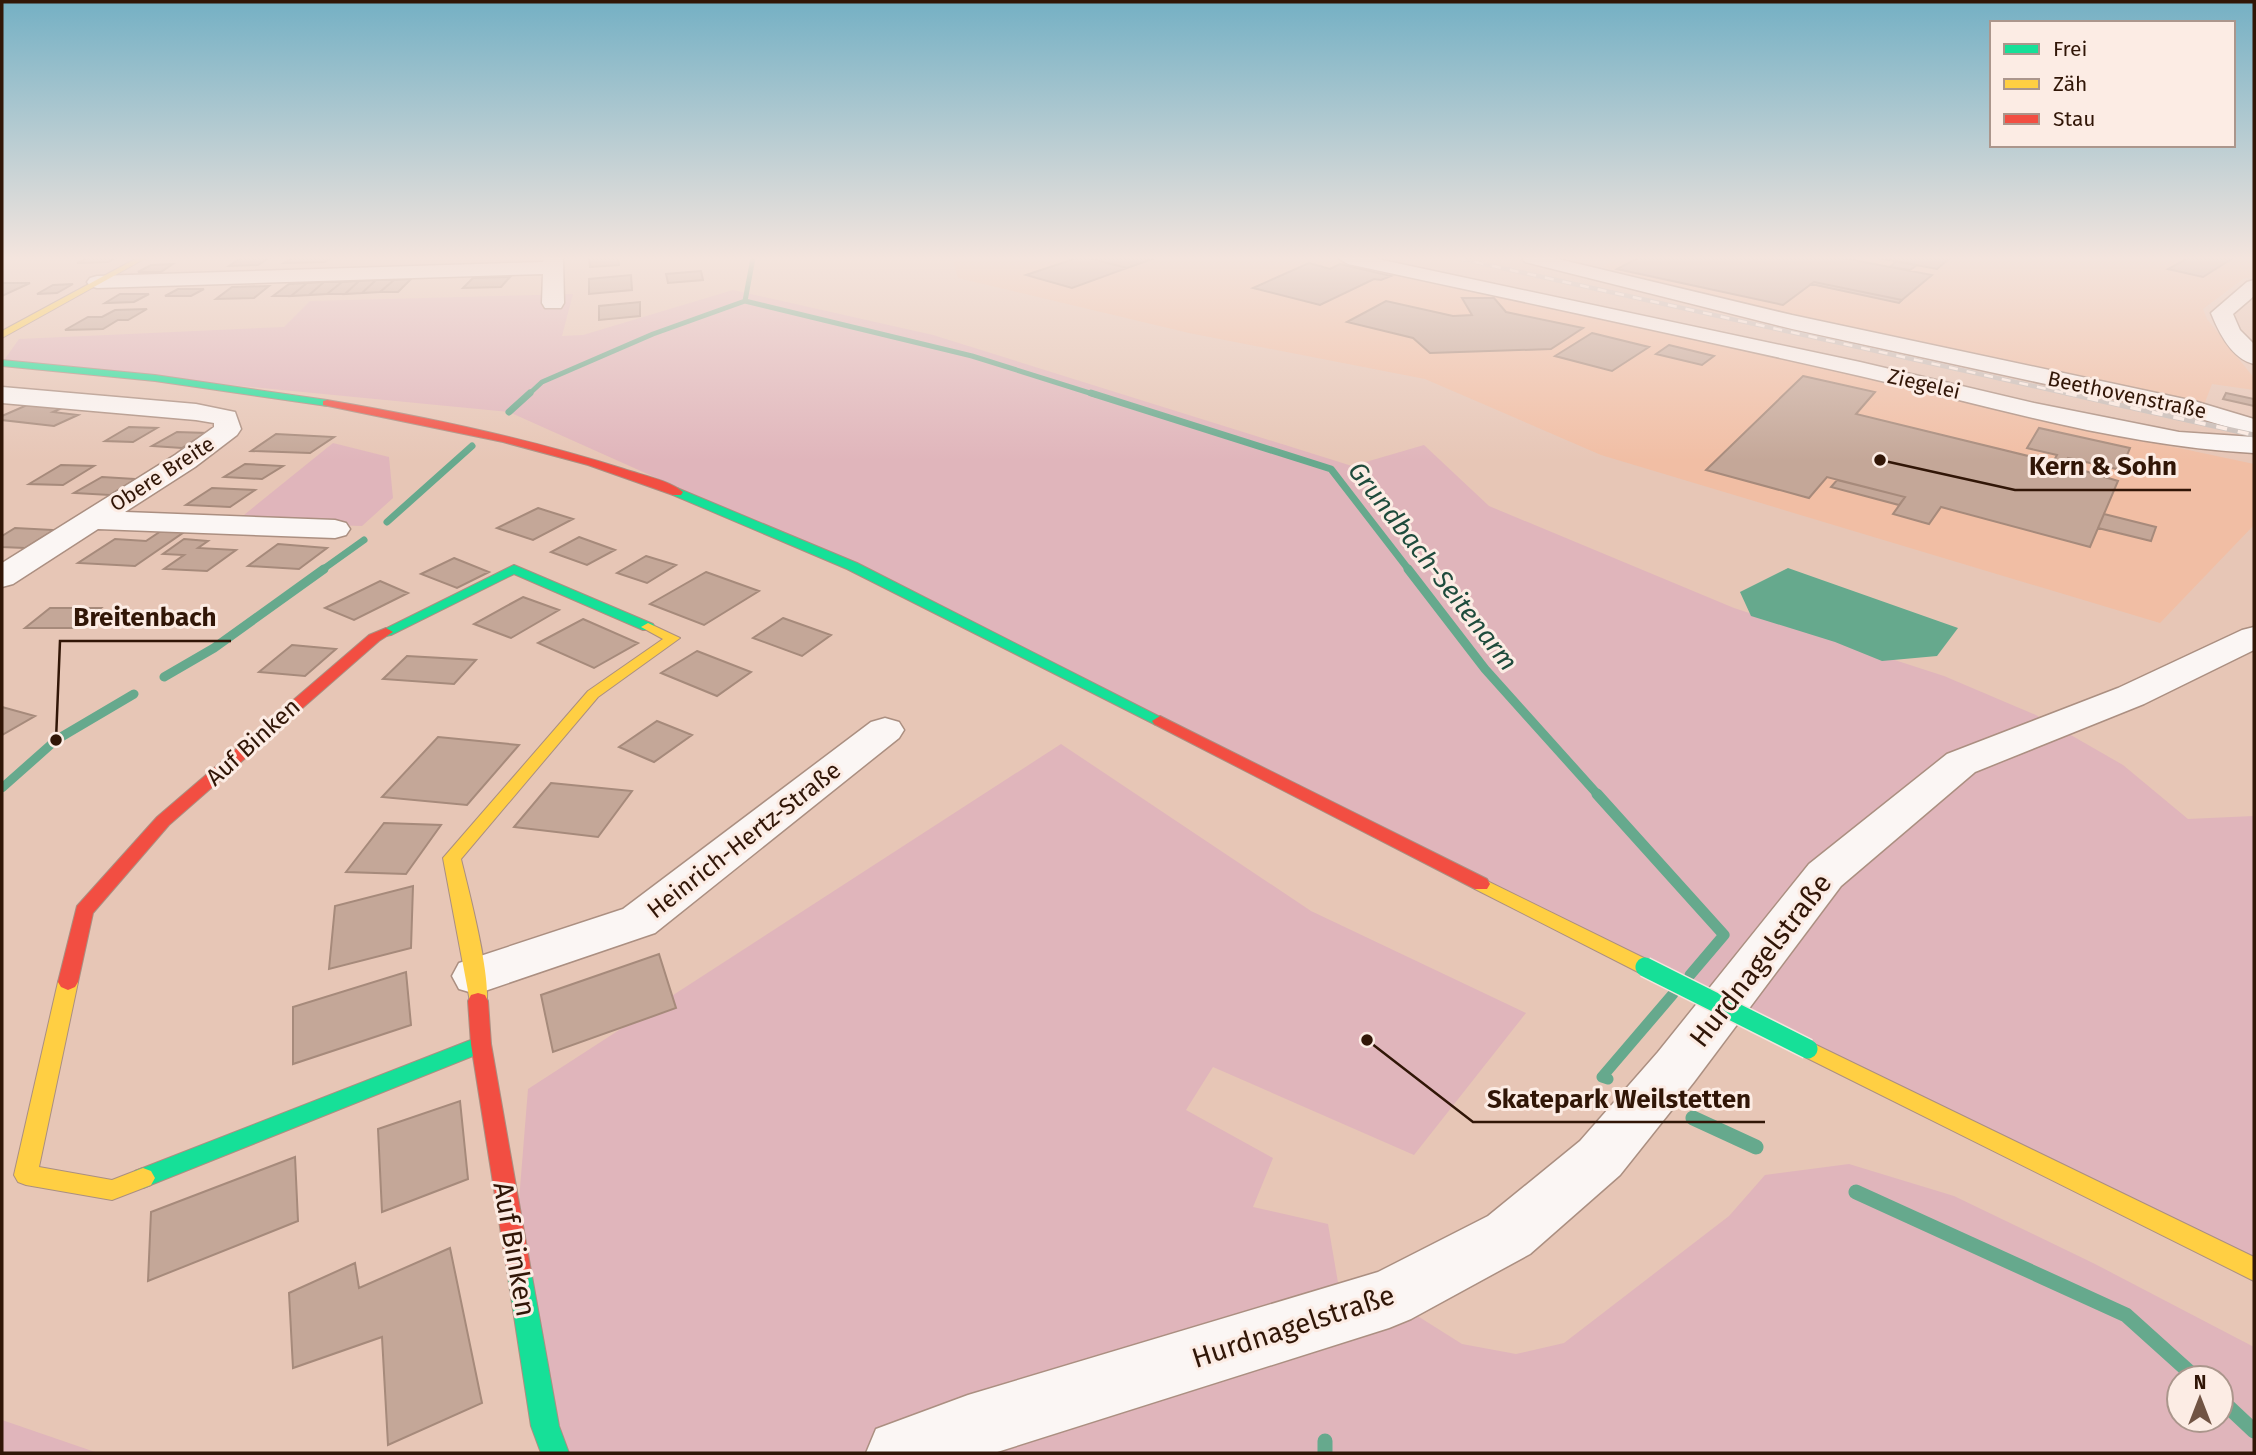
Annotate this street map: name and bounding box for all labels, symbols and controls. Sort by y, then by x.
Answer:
legend [1990,21,2235,147]
text: Frei [2053,36,2087,62]
text: Zäh [2053,71,2087,97]
text: Stau [2053,106,2096,132]
street label: Ziegelei [1885,363,1963,405]
street label: Beethovenstraße [2045,365,2209,425]
street label: Obere Breite [105,431,219,517]
callout: Kern & Sohn [2015,443,2191,490]
text: Kern & Sohn [2029,451,2177,482]
water label: Grundbach-Seitenarm [1341,456,1524,677]
callout: Breitenbach [60,594,231,641]
text: Breitenbach [73,602,217,633]
street label: Auf Binken [200,693,306,791]
street label: Heinrich-Hertz-Straße [642,756,846,924]
street label: Hurdnagelstraße [1682,867,1838,1054]
callout: Skatepark Weilstetten [1473,1075,1765,1122]
text: Skatepark Weilstetten [1487,1084,1751,1115]
street label: Auf Binken [486,1179,543,1319]
street label: Hurdnagelstraße [1188,1278,1399,1375]
north arrow [2165,1364,2235,1434]
text: N [2194,1371,2206,1394]

